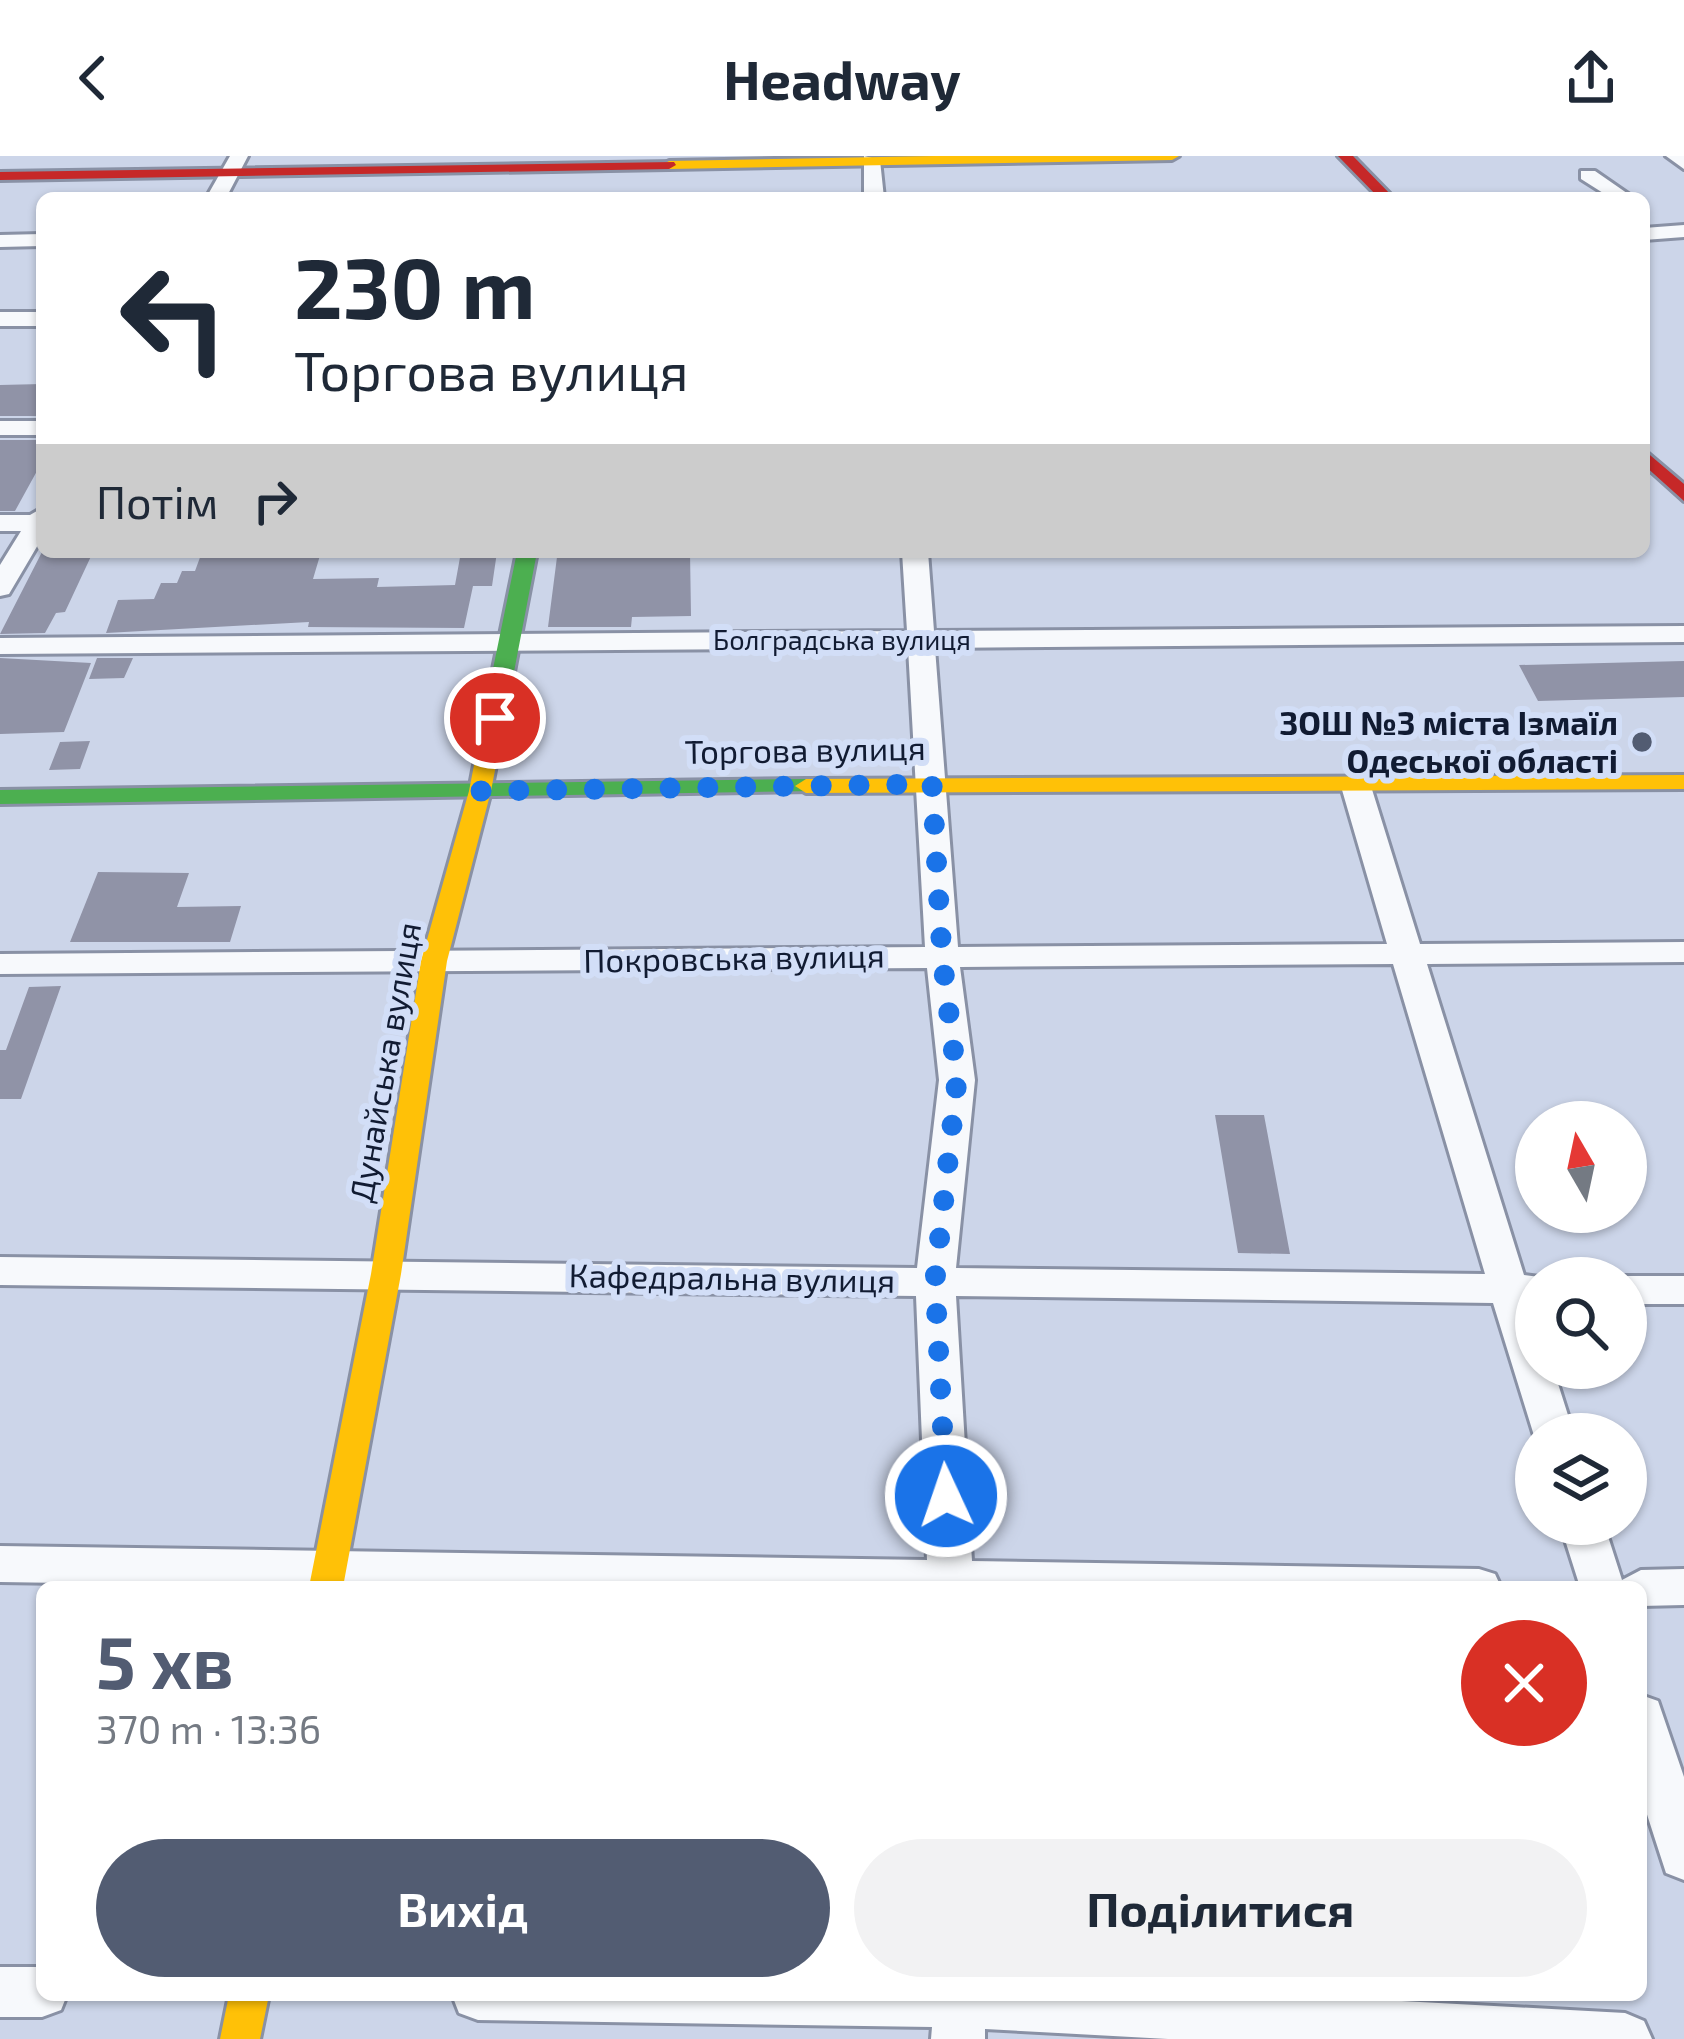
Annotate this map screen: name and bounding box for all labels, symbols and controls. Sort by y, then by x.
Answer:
icon: back [60,45,126,111]
icon: share [1558,45,1624,111]
text: Headway [723,46,961,111]
text: 230 m [294,235,536,336]
icon: left [96,240,252,396]
text: Торгова вулиця [294,337,689,402]
icon: right [242,468,308,534]
text: Потім [96,474,218,528]
street label: Болградська вулиця [713,623,971,656]
pin [444,667,546,769]
icon: arrive [462,685,528,751]
place label: ЗОШ №3 міста Ізмаїл Одеської області [1279,702,1618,780]
street label: Торгова вулиця [684,727,926,772]
marker: ЗОШ №3 міста Ізмаїл Одеської області [1629,729,1655,755]
street label: Дунайська вулиця [340,919,429,1205]
street label: Покровська вулиця [583,934,885,981]
north arrow [1515,1101,1647,1233]
map controls [1515,1101,1647,1545]
street label: Кафедральна вулиця [568,1254,896,1301]
button: search [1515,1257,1647,1389]
button: layers [1515,1413,1647,1545]
position arrow [883,1433,1009,1559]
text: 5 хв [96,1617,234,1703]
button: close [1461,1620,1587,1746]
text: 370 m · 13:36 [96,1705,321,1752]
button: Вихід [96,1839,830,1977]
button: Поділитися [854,1839,1587,1977]

